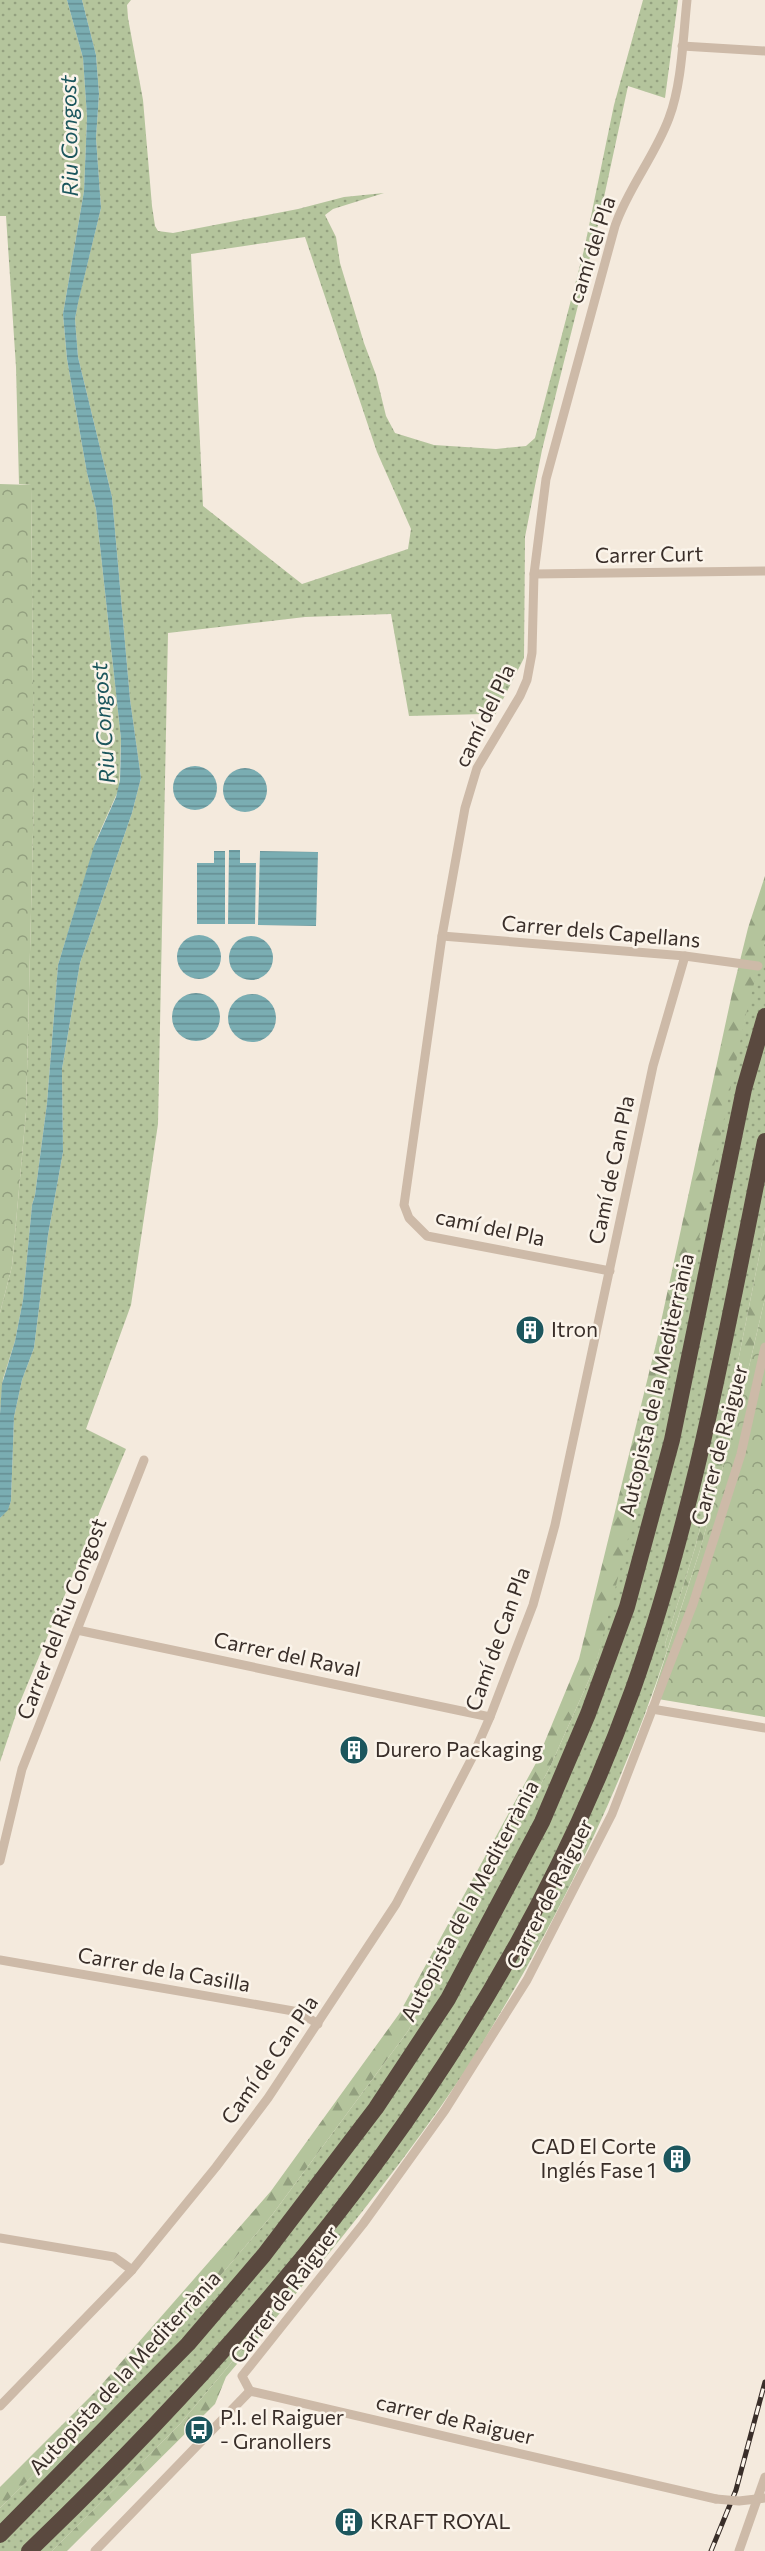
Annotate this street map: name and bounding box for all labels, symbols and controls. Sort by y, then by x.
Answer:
water label: Riu Congost [54,74,83,197]
street label: camí del Pla [562,193,620,306]
street label: Carrer Curt [595,540,703,567]
street label: camí del Pla [448,660,519,771]
water label: Riu Congost [85,661,120,784]
street label: Carrer dels Capellans [501,909,702,952]
street label: Camí de Can Pla [583,1093,638,1246]
street label: camí del Pla [433,1203,547,1250]
street label: Autopista de la Mediterrània [613,1251,698,1519]
building icon: Itron [514,1314,546,1346]
place label: Itron [551,1316,598,1341]
street label: Carrer de Raiguer [685,1361,752,1528]
street label: Carrer del Riu Congost [11,1514,111,1723]
street label: Camí de Can Pla [459,1563,534,1714]
street label: Carrer del Raval [212,1626,363,1681]
building icon: Durero Packaging [338,1734,370,1766]
place label: Durero Packaging [375,1736,543,1761]
street label: Autopista de la Mediterrània [394,1775,543,2025]
street label: Carrer de Raiguer [500,1814,597,1973]
street label: Carrer de la Casilla [76,1941,253,1996]
street label: Camí de Can Pla [215,1990,322,2128]
place label: CAD El Corte Inglés Fase 1 [531,2133,656,2182]
building icon: CAD El Corte Inglés Fase 1 [661,2143,693,2175]
street label: Carrer de Raiguer [224,2220,344,2368]
street label: Autopista de la Mediterrània [23,2265,225,2479]
street label: carrer de Raiguer [374,2388,537,2449]
place label: P.I. el Raiguer - Granollers [220,2404,344,2453]
bus stop icon: P.I. el Raiguer - Granollers [183,2414,215,2446]
building icon: KRAFT ROYAL [333,2506,365,2538]
place label: KRAFT ROYAL [370,2508,511,2533]

